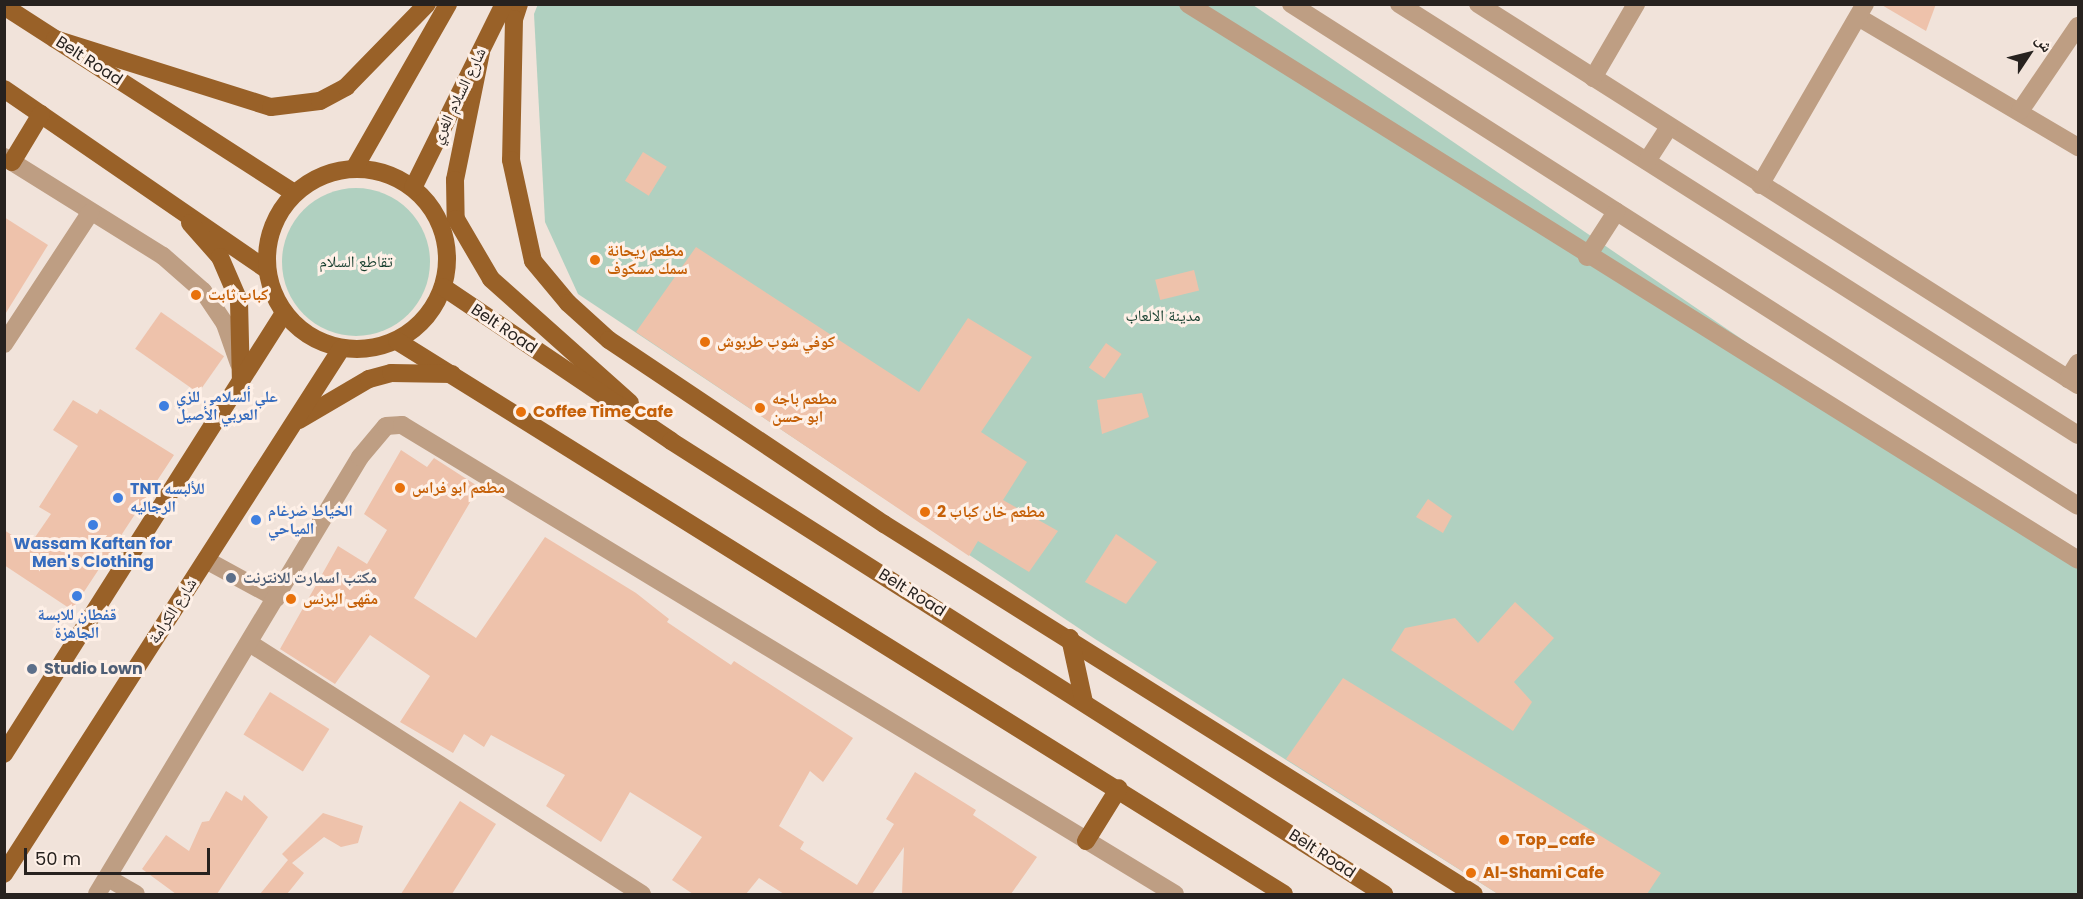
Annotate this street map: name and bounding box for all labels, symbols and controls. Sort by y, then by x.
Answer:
north arrow [1999,24,2059,84]
text: ش [2030,30,2058,57]
street label: Belt Road [52,32,126,90]
street label: شارع السلام الغري [427,45,491,147]
place label: مطعم ريحانة سمك مسكوف [607,241,688,279]
park label: تقاطع السلام [319,252,393,272]
marker: مطعم ريحانة سمك مسكوف [588,253,602,267]
place label: كباب ثابت [208,285,268,305]
marker: كباب ثابت [189,288,203,302]
street label: Belt Road [467,300,541,358]
park label: مدينة الالعاب [1125,306,1201,326]
place label: كوفي شوب طربوش [717,332,835,352]
marker: كوفي شوب طربوش [698,335,712,349]
place label: علي ألسلامي للزي العربي الأصيل [176,387,278,425]
place label: مطعم باجه ابو حسن [772,389,837,427]
marker: علي ألسلامي للزي العربي الأصيل [157,399,171,413]
marker: مطعم باجه ابو حسن [753,401,767,415]
place label: Coffee Time Cafe [533,402,673,422]
marker: Coffee Time Cafe [514,405,528,419]
place label: مطعم ابو فراس [412,478,505,498]
place label: TNT للألبسه الرجاليه [130,479,205,517]
marker: مطعم ابو فراس [393,481,407,495]
marker: TNT للألبسه الرجاليه [111,491,125,505]
place label: الخياط ضرغام المياحي [268,501,353,539]
place label: مطعم خان كباب 2 [937,502,1045,522]
marker: مطعم خان كباب 2 [918,505,932,519]
marker: الخياط ضرغام المياحي [249,513,263,527]
marker: Wassam Kaftan for Men's Clothing [86,518,100,532]
place label: Wassam Kaftan for Men's Clothing [14,534,172,572]
street label: Belt Road [875,565,949,621]
place label: مكتب اسمارت للانترنت [243,568,377,588]
marker: مكتب اسمارت للانترنت [224,571,238,585]
street label: شارع الكرامة [145,575,201,647]
marker: قفطان للابسة الجاهزة [70,589,84,603]
place label: مقهى البرنس [303,589,378,609]
marker: مقهى البرنس [284,592,298,606]
place label: قفطان للابسة الجاهزة [38,605,116,643]
place label: Studio Lown [44,659,143,679]
marker: Studio Lown [25,662,39,676]
street label: Belt Road [1285,825,1359,883]
place label: Top_cafe [1516,830,1595,850]
marker: Top_cafe [1497,833,1511,847]
scale bar [27,836,213,874]
text: 50 m [35,846,81,871]
place label: Al-Shami Cafe [1483,863,1604,883]
marker: Al-Shami Cafe [1464,866,1478,880]

